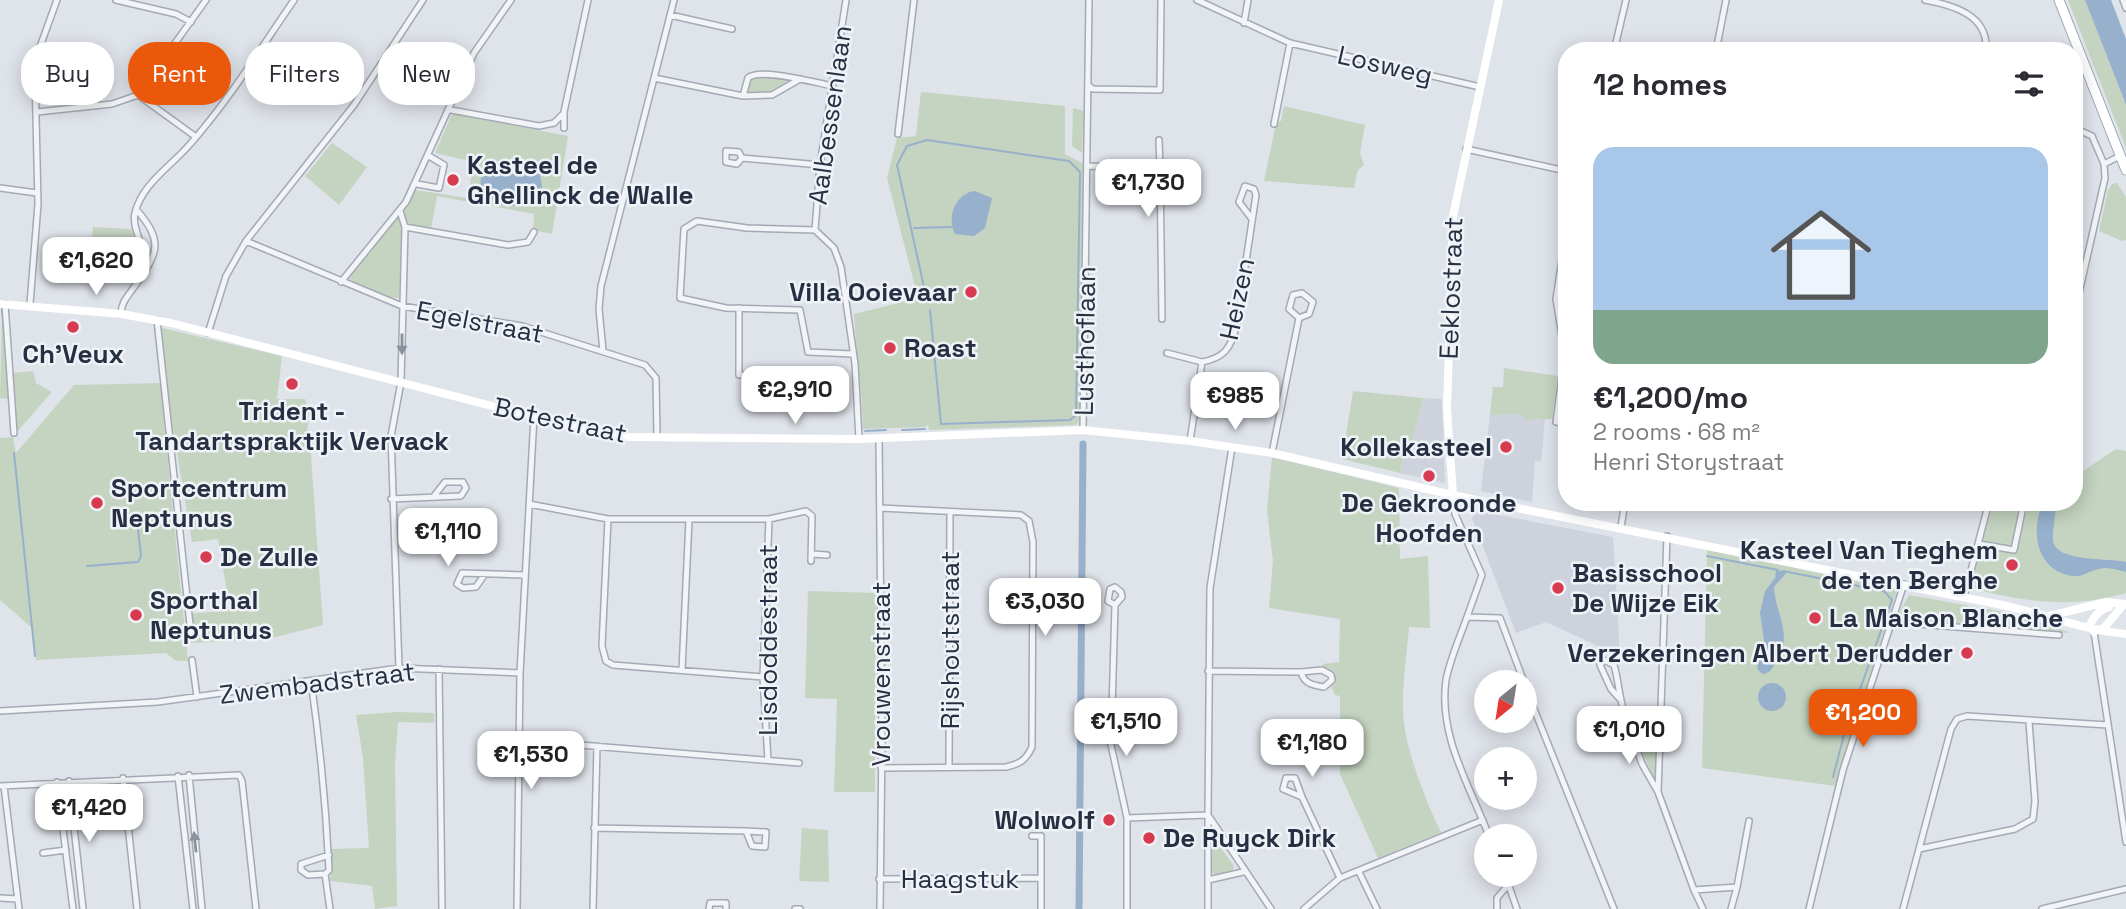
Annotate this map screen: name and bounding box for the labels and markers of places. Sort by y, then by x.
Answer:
place label: Kasteel de Ghellinck de Walle [467,148,694,212]
pin: €1,730 [1091,160,1205,219]
marker: Kasteel de Ghellinck de Walle [445,172,461,188]
pin: €1,620 [39,238,153,297]
place label: Villa Ooievaar [789,275,957,309]
marker: Villa Ooievaar [963,284,979,300]
marker: Ch'Veux [65,319,81,335]
place label: Roast [904,331,977,365]
place label: Ch'Veux [22,337,124,371]
marker: Roast [882,340,898,356]
pin: €2,910 [738,366,852,426]
pin: €985 [1194,372,1276,432]
marker: Trident - Tandartspraktijk Vervack [284,376,300,392]
place label: Trident - Tandartspraktijk Vervack [135,394,449,458]
place label: Kollekasteel [1340,430,1492,464]
marker: Kollekasteel [1498,439,1514,455]
marker: De Gekroonde Hoofden [1421,468,1437,484]
place label: Sportcentrum Neptunus [111,471,287,535]
place label: De Gekroonde Hoofden [1341,486,1517,550]
marker: Sportcentrum Neptunus [89,495,105,511]
pin: €1,110 [391,508,505,568]
place label: Kasteel Van Tieghem de ten Berghe [1740,533,1998,597]
place label: De Zulle [220,540,319,574]
marker: De Zulle [198,549,214,565]
place label: Basisschool De Wijze Eik [1572,556,1722,620]
marker: Kasteel Van Tieghem de ten Berghe [2004,557,2020,573]
pin: €3,030 [988,578,1102,638]
marker: Basisschool De Wijze Eik [1550,580,1566,596]
place label: Sporthal Neptunus [150,583,272,647]
place label: La Maison Blanche [1829,601,2063,635]
marker: Sporthal Neptunus [128,607,144,623]
marker: La Maison Blanche [1807,610,1823,626]
place label: Verzekeringen Albert Derudder [1567,636,1953,670]
marker: Verzekeringen Albert Derudder [1959,645,1975,661]
pin: €1,200 [1806,690,1920,749]
pin: €1,510 [1069,698,1183,758]
pin: €1,010 [1572,706,1686,766]
pin: €1,180 [1255,720,1369,779]
pin: €1,530 [474,732,588,791]
pin: €1,420 [32,784,146,844]
place label: Wolwolf [994,803,1095,837]
marker: Wolwolf [1101,812,1117,828]
place label: De Ruyck Dirk [1163,821,1336,855]
marker: De Ruyck Dirk [1141,830,1157,846]

